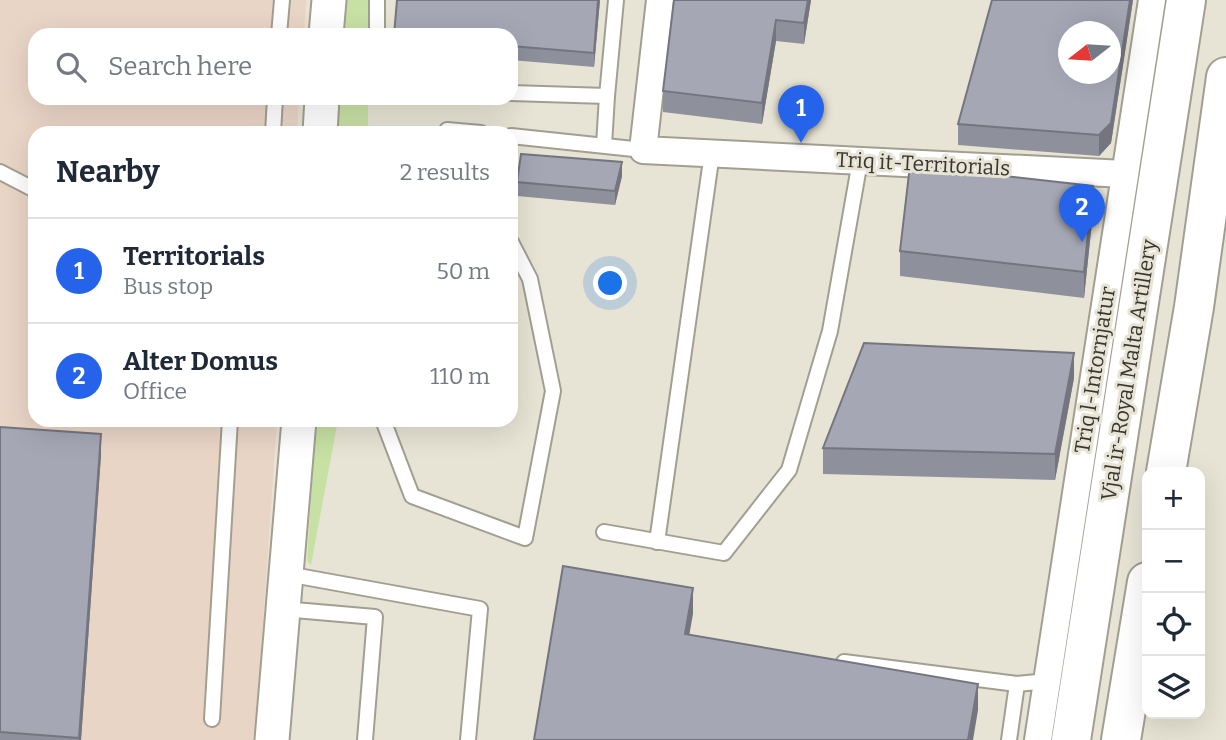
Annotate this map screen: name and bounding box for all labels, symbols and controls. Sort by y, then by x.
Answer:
north arrow [1058,21,1121,84]
search box [28,28,518,105]
icon: search [52,48,90,86]
text: Search here [108,51,252,82]
pin: 1 [778,85,824,143]
street label: Triq it-Territorials [835,146,1011,182]
text: Nearby [56,154,160,190]
text: 2 results [400,158,490,186]
pin: 2 [1059,184,1105,242]
street label: Vjal ir-Royal Malta Artillery [1095,236,1163,503]
text: Territorials [123,241,265,272]
text: 1 [74,257,84,285]
text: 50 m [436,257,490,285]
your location [593,266,627,300]
text: Bus stop [123,272,213,300]
street label: Triq l-Intornjatur [1069,285,1121,455]
text: Alter Domus [123,346,278,377]
text: 2 [73,362,85,390]
text: 110 m [430,362,490,390]
text: Office [123,377,187,405]
map controls [1142,467,1205,719]
button: + [1142,467,1205,530]
button: − [1142,530,1205,593]
button: locate [1142,593,1205,656]
button: layers [1142,656,1205,719]

